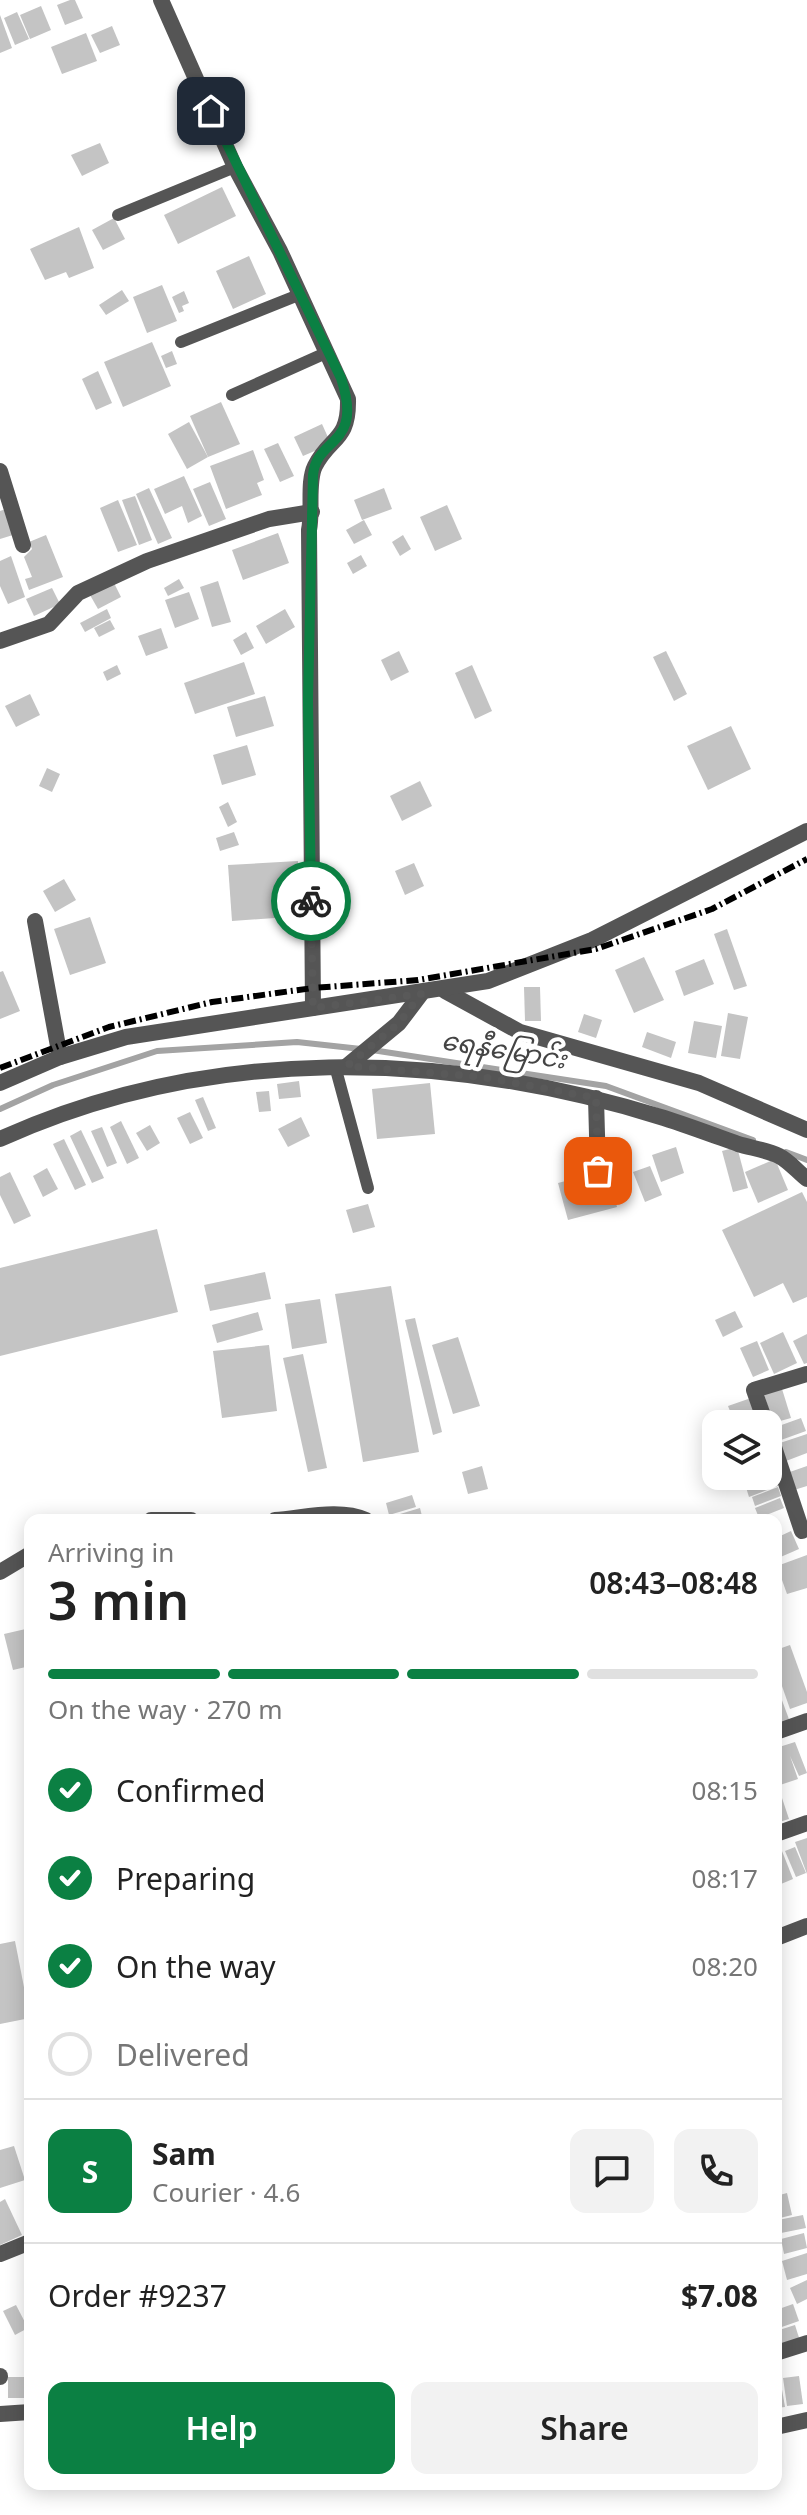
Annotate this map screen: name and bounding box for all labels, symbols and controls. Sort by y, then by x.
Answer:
pin [177,77,245,145]
icon: home [189,89,233,133]
courier [271,861,351,941]
icon: bike [289,879,333,923]
water label: ရေနီမြောင်း [438,1021,571,1082]
pin [564,1137,632,1205]
icon: bag [576,1149,620,1193]
map controls [702,1410,782,1490]
button: layers [702,1410,782,1490]
text: Arriving in [48,1534,174,1570]
text: 08:43–08:48 [589,1562,758,1603]
text: 3 min [48,1564,189,1635]
text: On the way · 270 m [48,1691,282,1727]
icon: check [48,1768,92,1812]
text: Confirmed [116,1770,266,1811]
text: 08:15 [692,1772,758,1808]
icon: check [48,1856,92,1900]
text: Preparing [116,1858,255,1899]
text: 08:17 [692,1860,758,1896]
icon: check [48,1944,92,1988]
text: On the way [116,1946,276,1987]
text: 08:20 [692,1948,758,1984]
text: Delivered [116,2034,250,2075]
button: chat [570,2129,654,2213]
button: phone [674,2129,758,2213]
text: Sam [152,2133,216,2174]
text: S [82,2151,98,2192]
text: Courier · 4.6 [152,2174,300,2210]
text: Order #9237 [48,2275,227,2316]
text: $7.08 [681,2275,758,2316]
button: Help [48,2382,395,2474]
button: Share [411,2382,758,2474]

